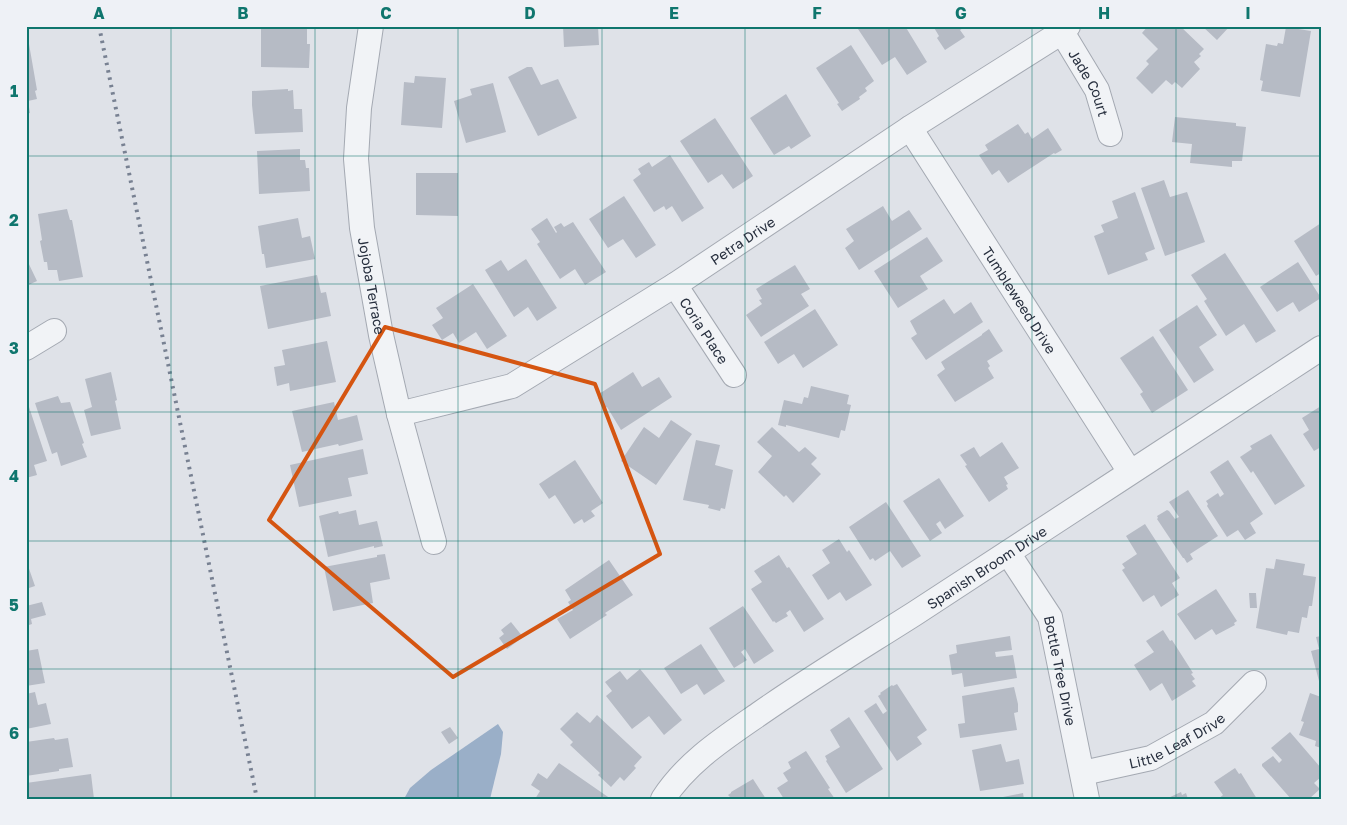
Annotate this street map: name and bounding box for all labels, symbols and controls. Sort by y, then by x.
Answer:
text: A [93,3,105,23]
text: B [237,3,249,23]
text: C [380,3,392,23]
text: D [524,3,536,23]
text: E [669,3,679,23]
text: F [812,3,822,23]
text: G [955,3,967,23]
text: H [1098,3,1110,23]
text: I [1245,3,1251,23]
street label: Jade Court [1066,46,1113,118]
text: 1 [10,81,18,101]
text: 2 [9,210,19,230]
street label: Petra Drive [707,212,778,268]
street label: Jojoba Terrace [355,236,389,336]
street label: Tumbleweed Drive [979,243,1060,356]
street label: Coria Place [677,294,733,367]
text: 3 [9,338,19,358]
text: 4 [9,466,19,486]
street label: Spanish Broom Drive [923,522,1050,612]
text: 5 [9,595,19,615]
street label: Bottle Tree Drive [1041,614,1080,727]
street label: Little Leaf Drive [1127,709,1228,771]
text: 6 [9,723,19,743]

